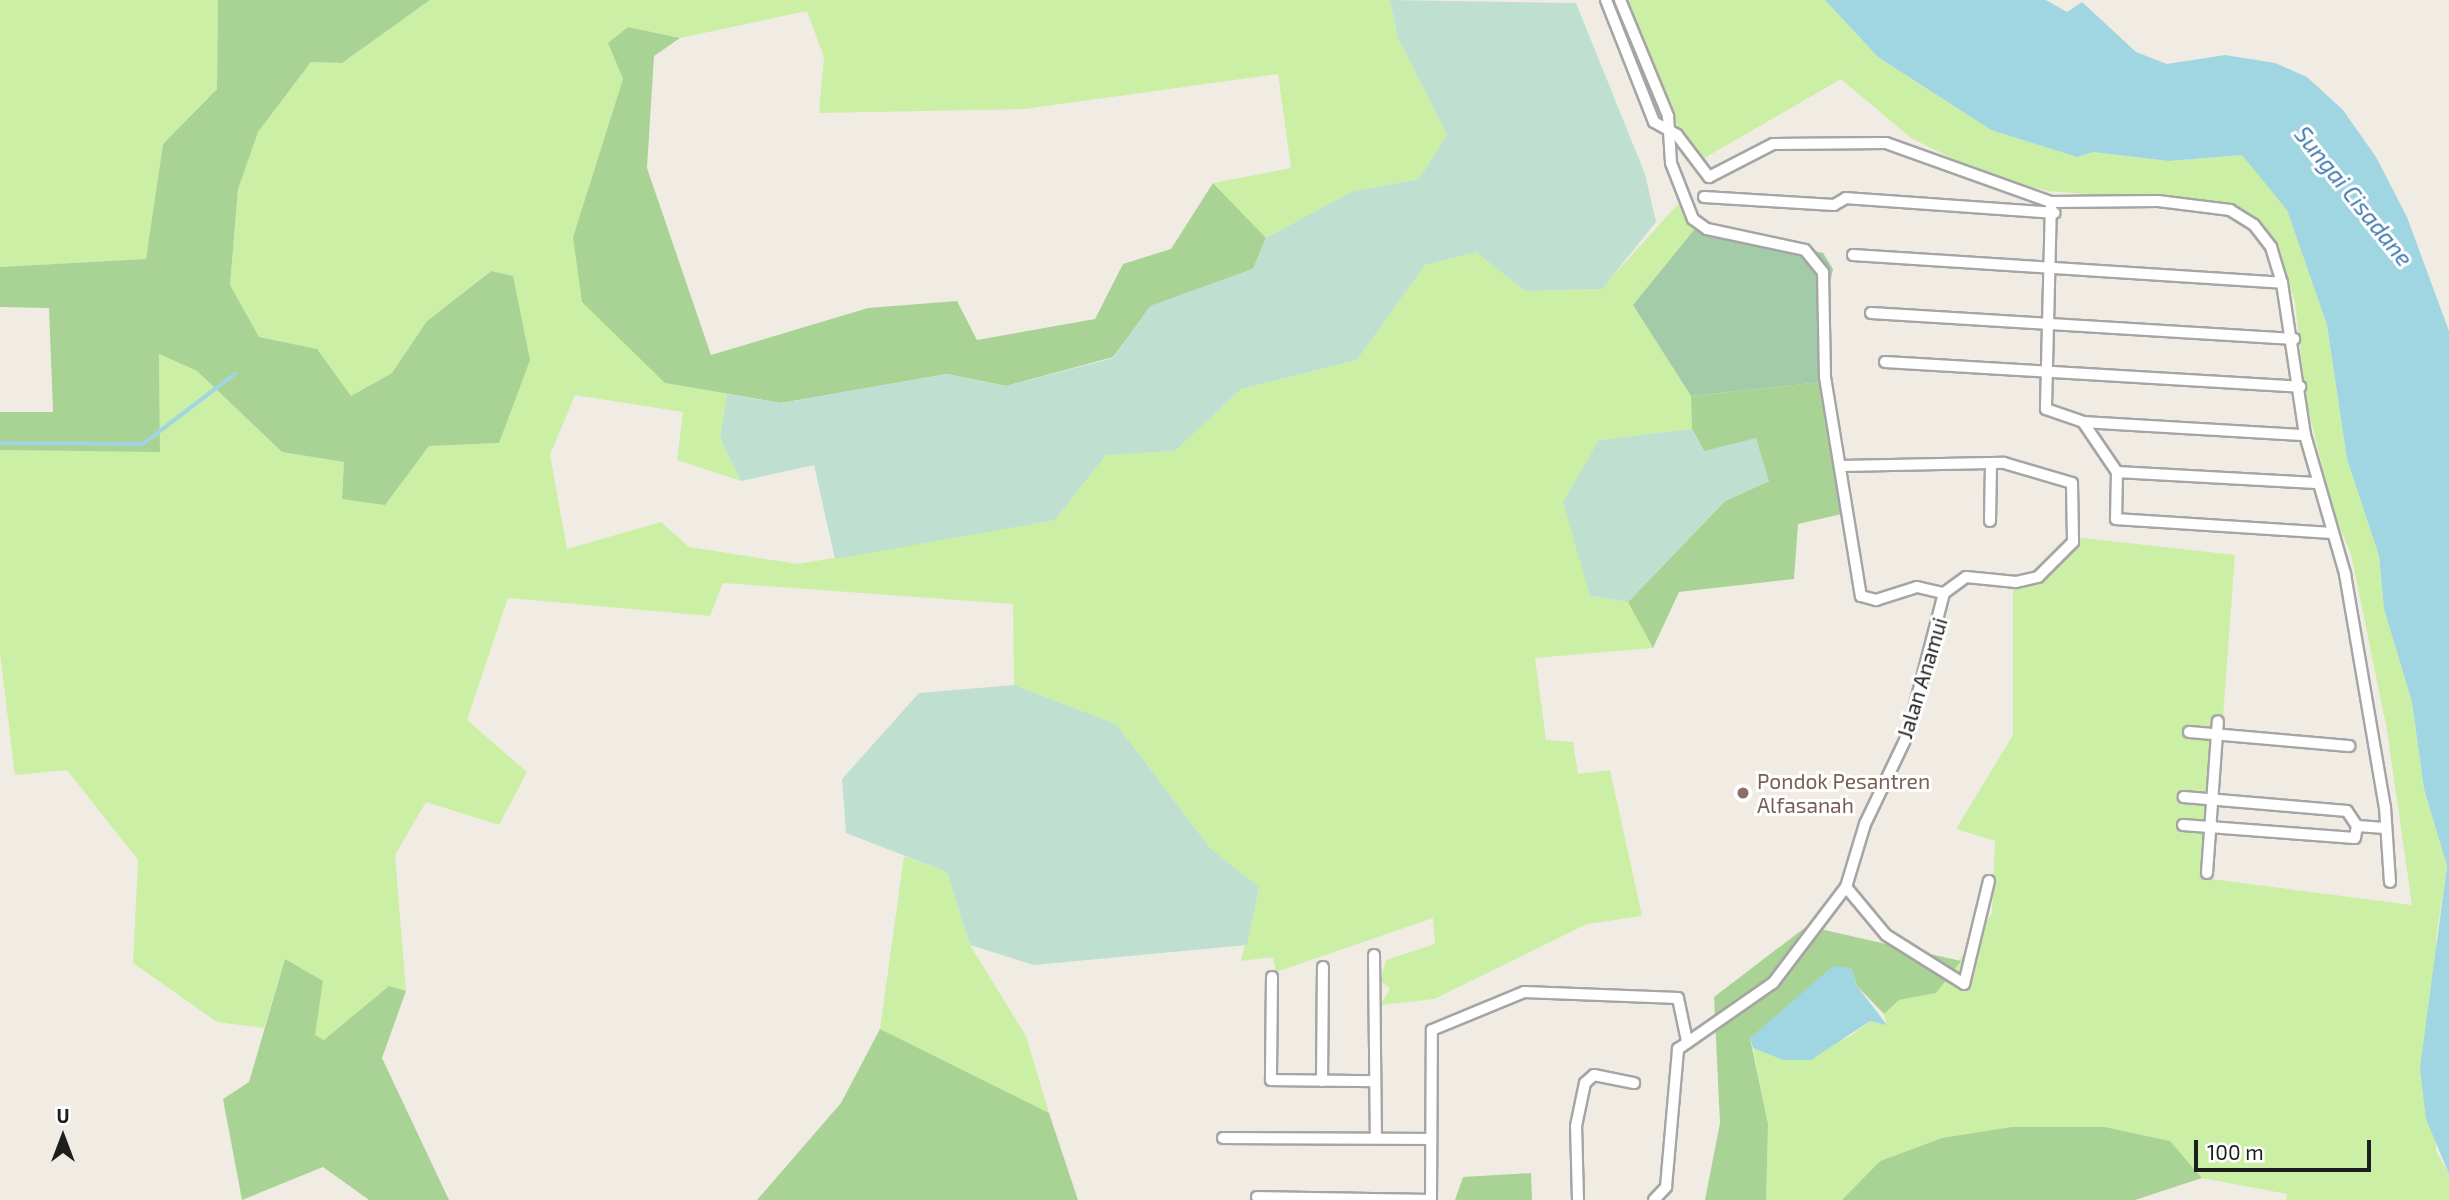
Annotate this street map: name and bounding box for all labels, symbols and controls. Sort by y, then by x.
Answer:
water label: Sungai Cisadane [2289,121,2419,271]
street label: Jalan Anamui [1892,614,1952,742]
place label: Pondok Pesantren Alfasanah [1757,768,1930,818]
marker: Pondok Pesantren Alfasanah [1735,785,1751,801]
north arrow [28,1102,98,1172]
text: U [56,1104,70,1127]
scale bar [2197,1126,2374,1170]
text: 100 m [2207,1139,2264,1164]

